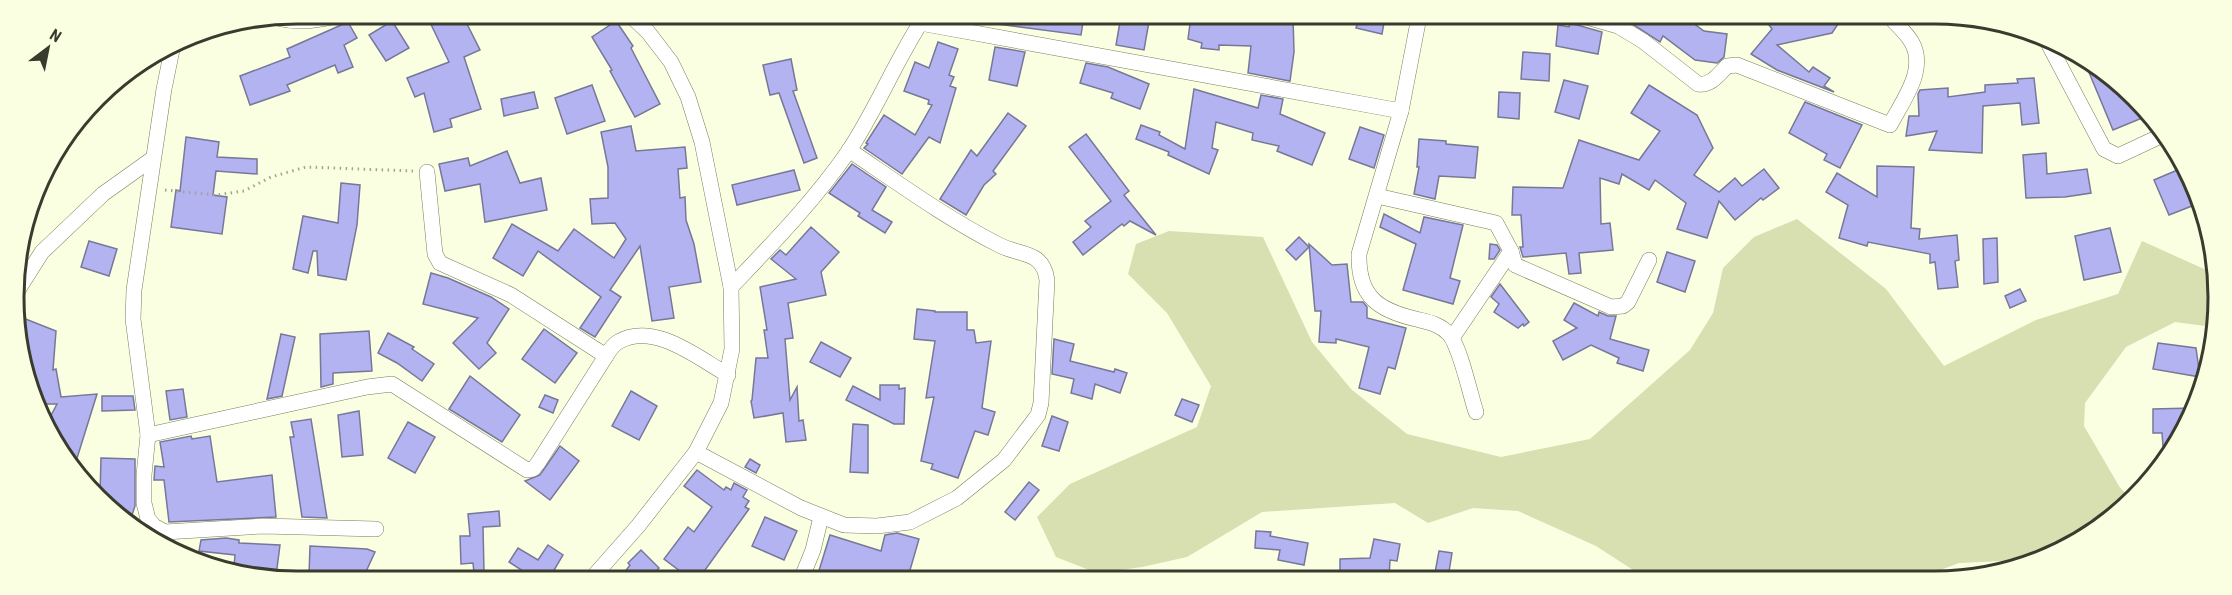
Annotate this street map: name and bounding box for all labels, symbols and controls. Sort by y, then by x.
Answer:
north arrow [18,18,78,78]
text: N [46,25,65,46]

